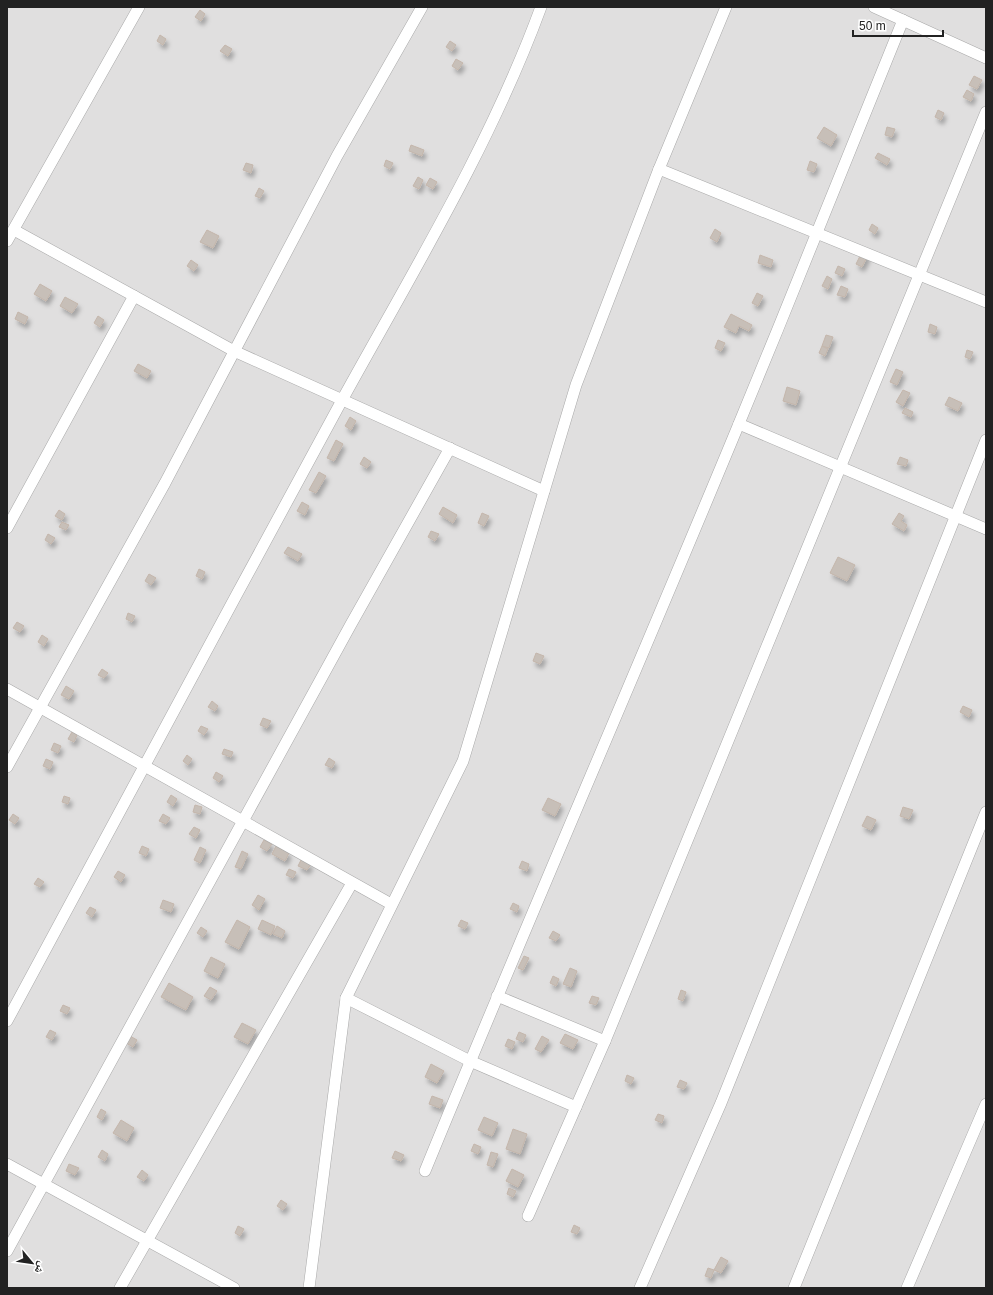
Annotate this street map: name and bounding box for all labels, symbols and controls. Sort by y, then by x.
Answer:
scale bar [853,12,943,38]
text: 50 m [859,19,886,33]
north arrow [12,1243,52,1283]
text: ش [31,1259,49,1276]

